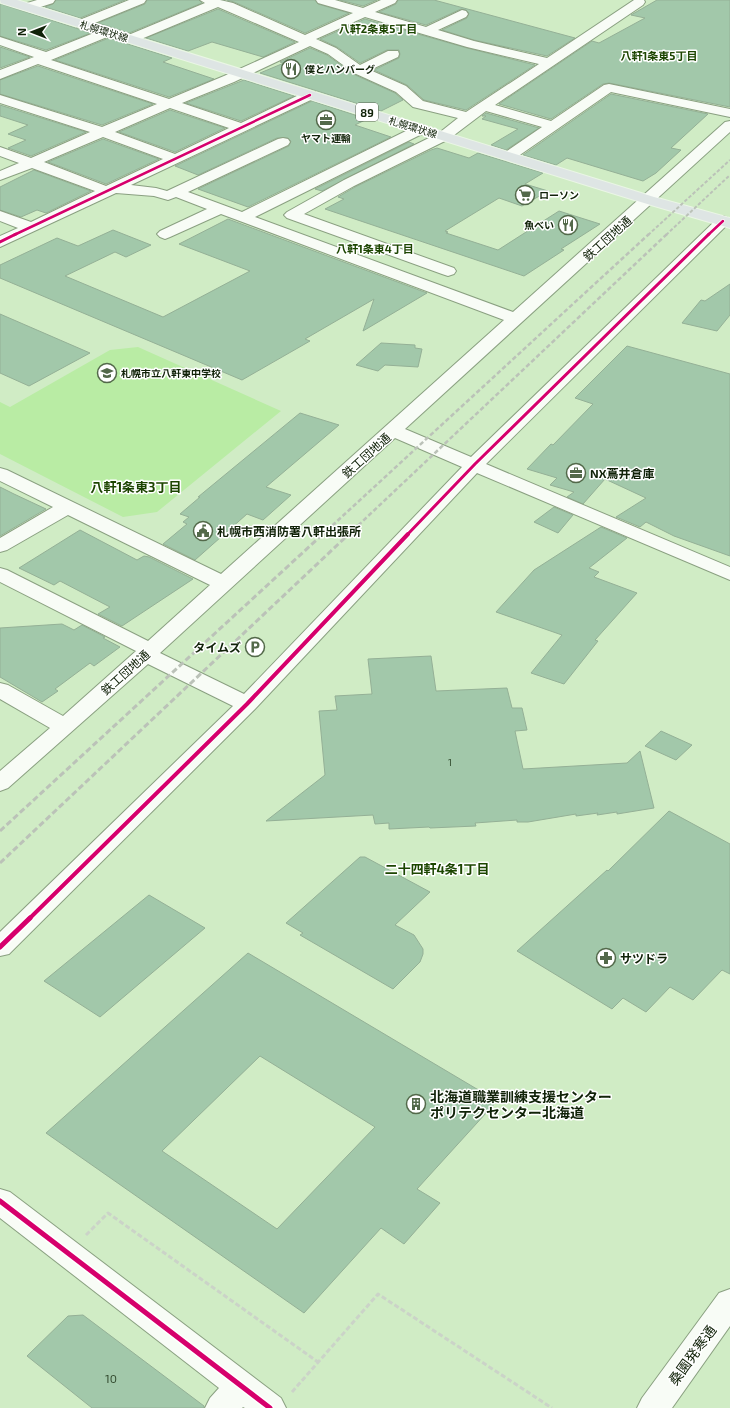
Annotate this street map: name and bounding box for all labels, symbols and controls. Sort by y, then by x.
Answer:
north arrow [12,12,52,52]
street label: 札幌環状線 [78,18,130,44]
district label: 八軒2条東5丁目 [339,22,417,35]
text: N [15,28,28,36]
district label: 八軒1条東5丁目 [621,49,697,62]
restaurant icon: 僕とハンバーグ [280,58,302,80]
place label: 僕とハンバーグ [304,63,375,75]
road number: 89 [356,103,378,121]
office icon: ヤマト運輸 [315,109,337,131]
street label: 札幌環状線 [387,114,439,140]
place label: ヤマト運輸 [301,132,351,144]
supermarket icon: ローソン [514,184,536,206]
place label: ローソン [539,189,579,201]
street label: 鉄工団地通 [580,213,634,263]
restaurant icon: 魚べい [557,214,579,236]
place label: 魚べい [524,219,554,231]
district label: 八軒1条東4丁目 [336,242,414,255]
school or university icon: 札幌市立八軒東中学校 [96,362,118,384]
place label: 札幌市立八軒東中学校 [121,367,221,379]
street label: 鉄工団地通 [339,430,393,480]
office icon: NX蔦井倉庫 [565,462,587,484]
place label: NX蔦井倉庫 [590,466,654,480]
district label: 八軒1条東3丁目 [91,479,182,495]
public building icon: 札幌市西消防署八軒出張所 [192,520,214,542]
place label: 札幌市西消防署八軒出張所 [217,524,361,538]
parking icon: タイムズ [244,636,266,658]
place label: タイムズ [193,640,241,654]
street label: 鉄工団地通 [98,647,152,697]
house number: 1 [448,756,452,768]
district label: 二十四軒4条1丁目 [385,861,489,877]
pharmacy icon: サツドラ [595,947,617,969]
place label: サツドラ [620,951,668,965]
place label: 北海道職業訓練支援センター ポリテクセンター北海道 [430,1088,612,1121]
building icon: 北海道職業訓練支援センター ポリテクセンター北海道 [405,1093,427,1115]
street label: 桑園発寒通 [665,1322,719,1388]
house number: 10 [105,1371,117,1385]

